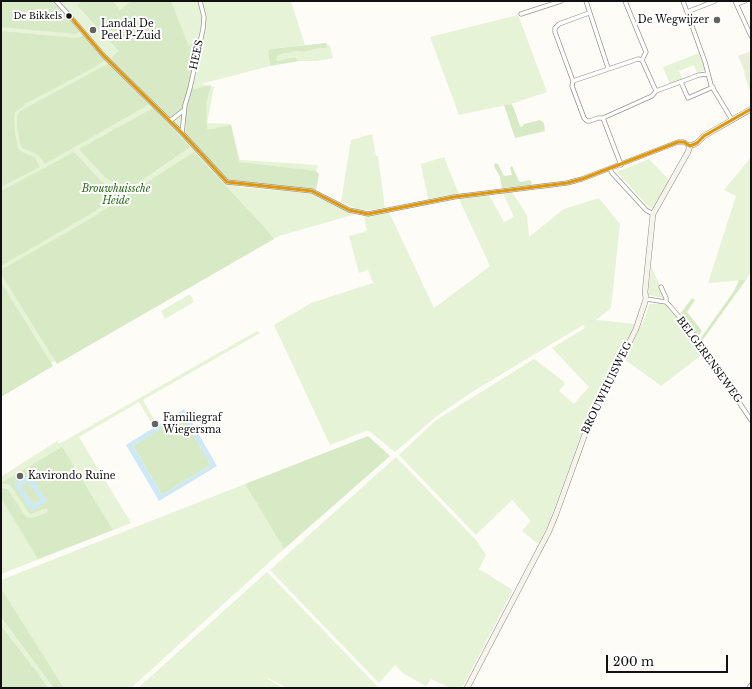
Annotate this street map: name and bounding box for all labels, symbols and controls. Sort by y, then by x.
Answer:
place label: De Bikkels [13,11,62,21]
marker: De Bikkels [64,11,74,21]
place label: De Wegwijzer [638,14,709,26]
marker: De Wegwijzer [712,15,722,25]
place label: Landal De Peel P-Zuid [101,18,161,42]
marker: Landal De Peel P-Zuid [88,25,98,35]
street label: HEES [188,39,206,71]
park label: Brouwhuissche Heide [82,183,150,206]
street label: BELGERENSEWEG [674,315,744,405]
street label: BROUWHUISWEG [579,340,635,436]
place label: Familiegraf Wiegersma [163,412,222,436]
marker: Familiegraf Wiegersma [150,419,160,429]
place label: Kavirondo Ruïne [28,470,115,482]
marker: Kavirondo Ruïne [15,471,25,481]
scale bar [608,647,730,673]
text: 200 m [613,654,654,669]

